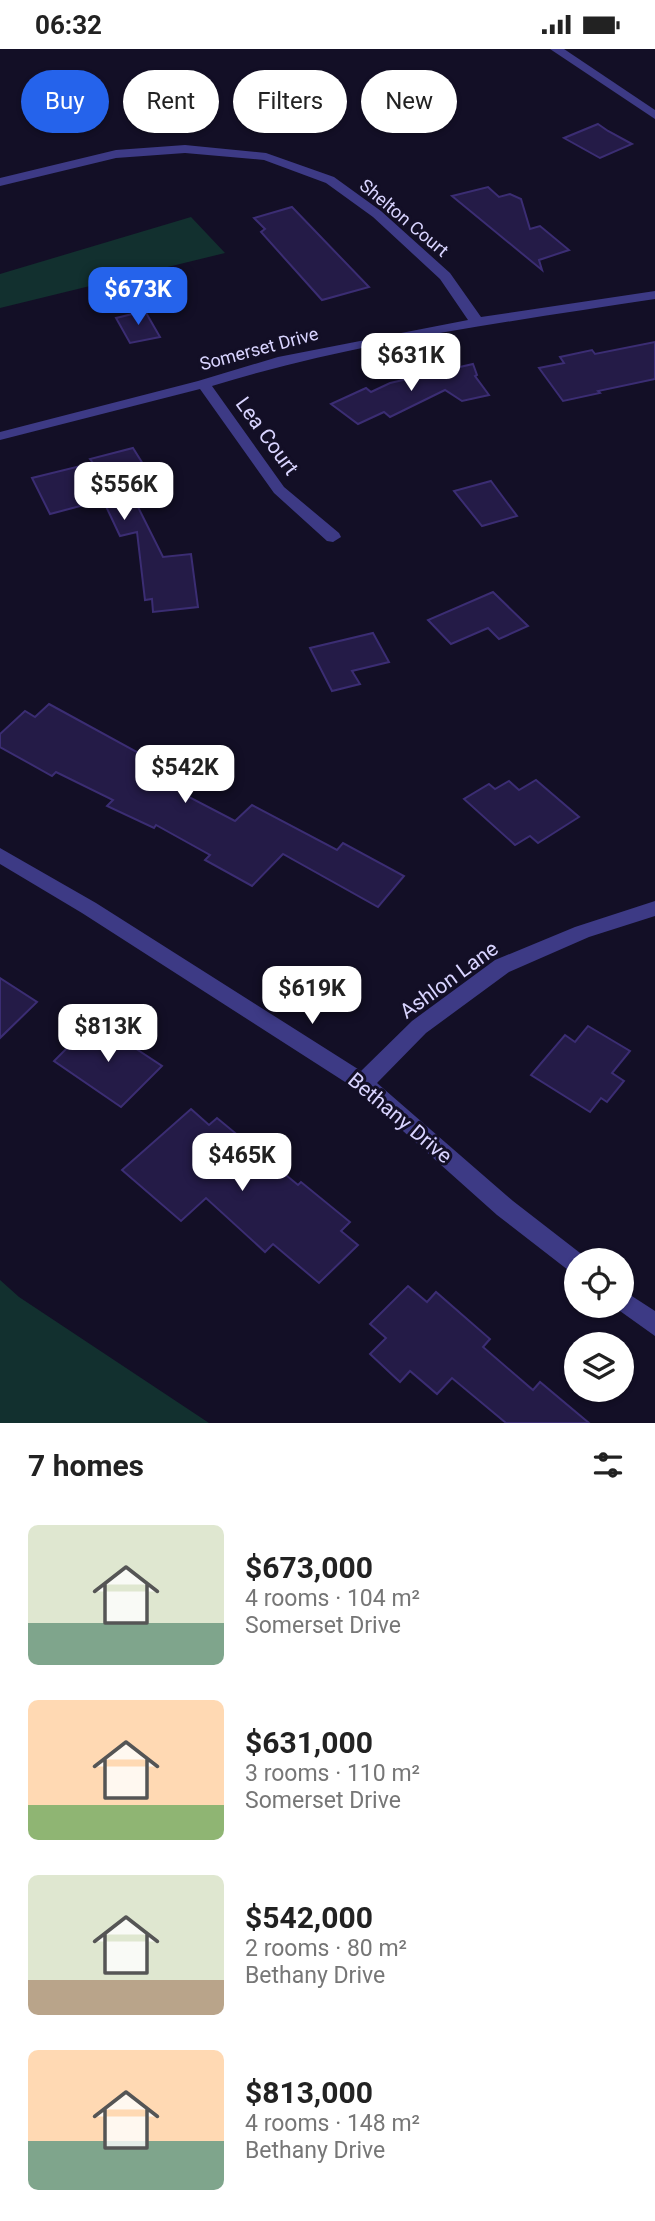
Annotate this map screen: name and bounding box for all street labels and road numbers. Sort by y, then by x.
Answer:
street label: Shelton Court [356,174,453,261]
street label: Somerset Drive [197,323,321,374]
street label: Lea Court [231,392,303,480]
street label: Ashlon Lane [395,936,503,1024]
street label: Bethany Drive [343,1068,457,1168]

